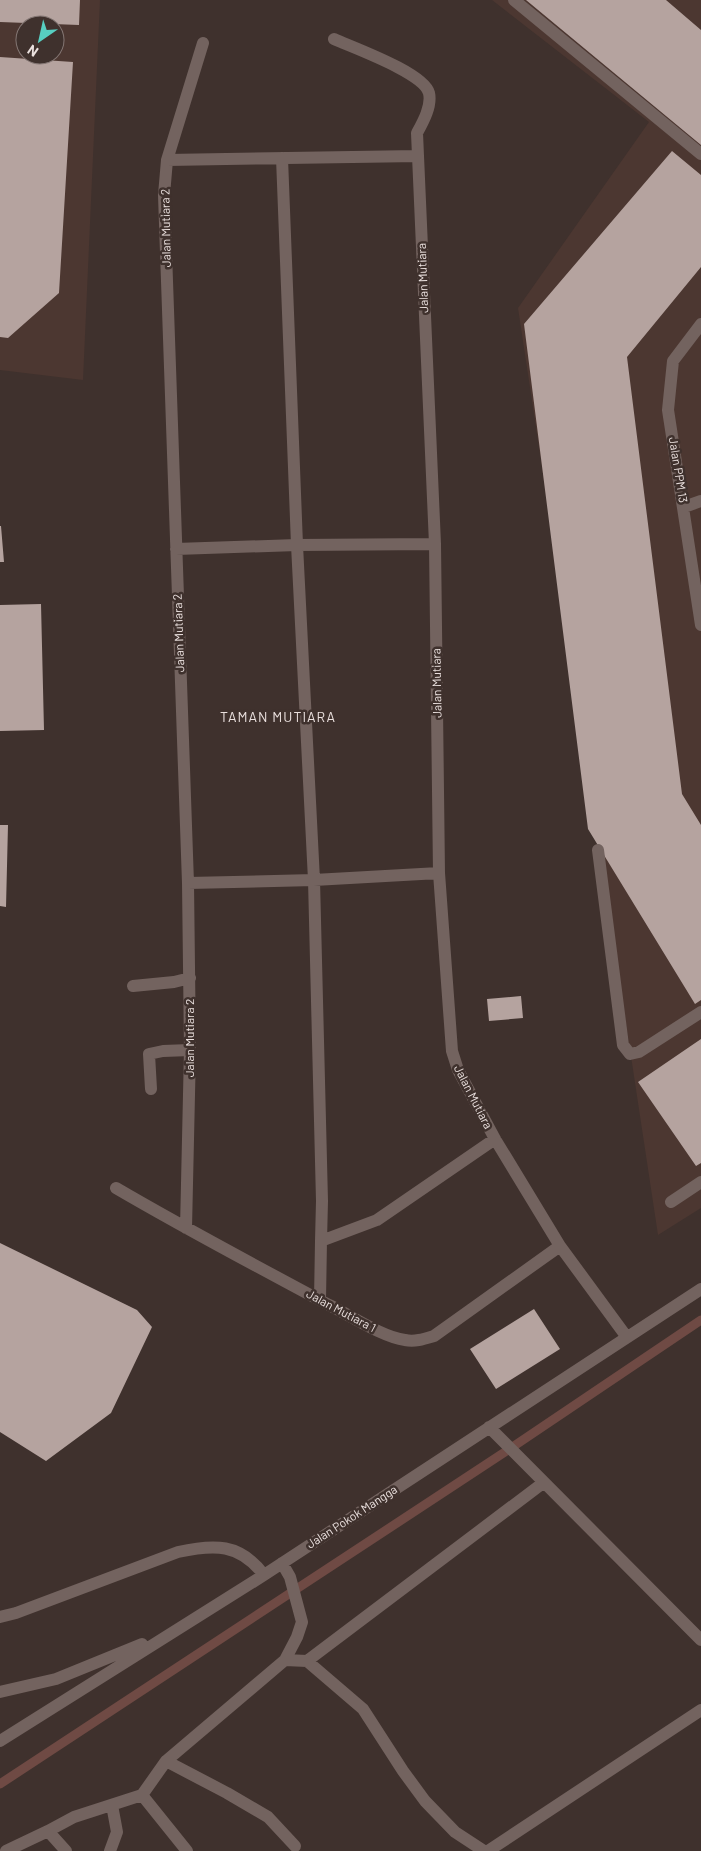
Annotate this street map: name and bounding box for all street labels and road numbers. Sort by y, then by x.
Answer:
street label: Jalan Mutiara 2 [157,189,173,267]
street label: Jalan Mutiara [414,243,430,313]
street label: Jalan PPM 13 [667,436,691,504]
street label: Jalan Mutiara 2 [170,593,186,673]
street label: Jalan Mutiara [428,648,444,718]
street label: Jalan Mutiara 2 [182,999,196,1077]
street label: Jalan Mutiara [452,1062,496,1131]
street label: Jalan Mutiara 1 [304,1286,379,1334]
street label: Jalan Pokok Mangga [304,1482,399,1551]

